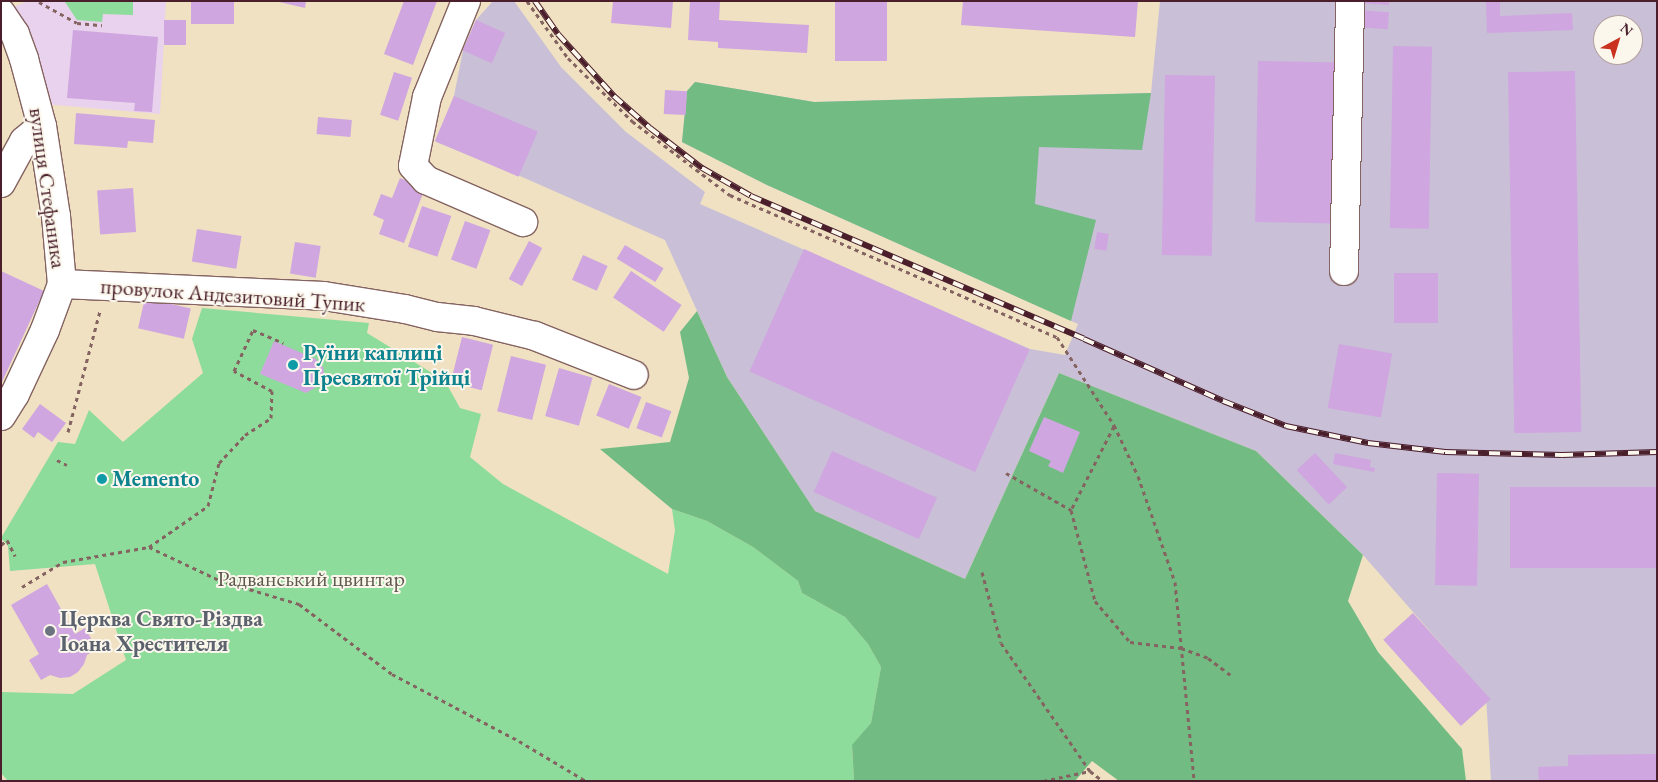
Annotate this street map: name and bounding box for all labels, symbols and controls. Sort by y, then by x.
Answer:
north arrow [1593,15,1643,65]
text: N [1617,19,1637,40]
street label: вулиця Стефаника [24,106,72,270]
street label: провулок Андезитовий Тупик [100,273,366,317]
place label: Руїни каплиці Пресвятої Трійці [303,339,470,391]
marker: Руїни каплиці Пресвятої Трійці [287,359,299,371]
place label: Memento [112,466,199,492]
marker: Memento [96,473,108,485]
park label: Радванський цвинтар [217,566,405,592]
place label: Церква Свято-Різдва Іоана Хрестителя [60,605,263,656]
marker: Церква Свято-Різдва Іоана Хрестителя [44,625,56,637]

